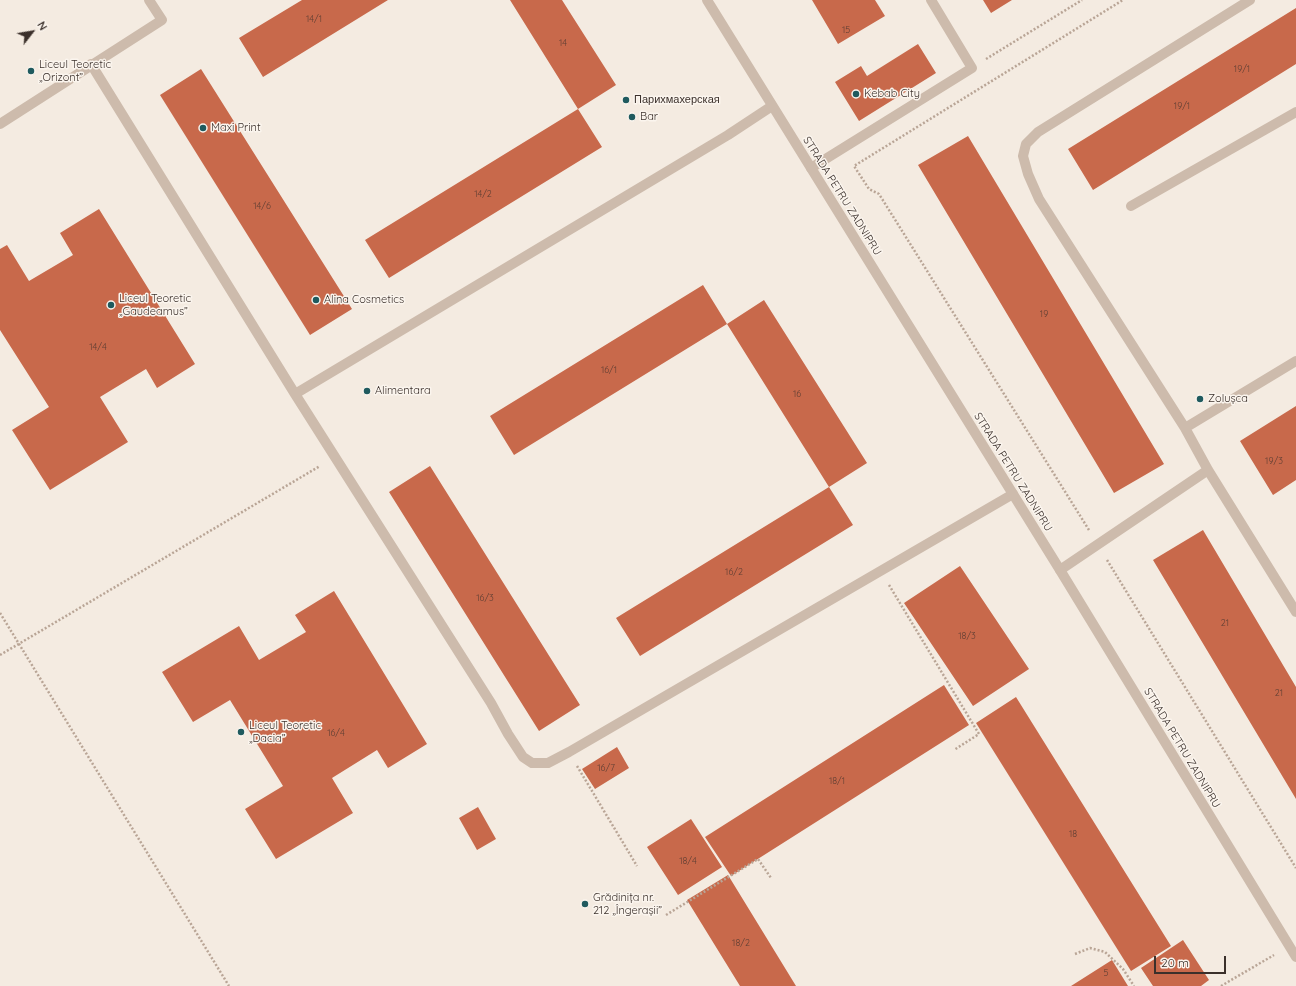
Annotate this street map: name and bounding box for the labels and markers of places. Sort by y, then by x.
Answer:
place label: Liceul Teoretic „Orizont” [39,58,111,84]
marker: Liceul Teoretic „Orizont” [26,66,36,76]
place label: Kebab City [864,87,920,101]
marker: Kebab City [851,89,861,99]
place label: Парихмахерская [634,93,720,107]
marker: Парихмахерская [621,95,631,105]
place label: Bar [640,110,658,124]
marker: Bar [627,112,637,122]
place label: Maxi Print [211,121,261,135]
marker: Maxi Print [198,123,208,133]
place label: Liceul Teoretic „Gaudeamus” [119,292,191,318]
place label: Alina Cosmetics [324,293,404,307]
marker: Alina Cosmetics [311,295,321,305]
marker: Liceul Teoretic „Gaudeamus” [106,300,116,310]
place label: Alimentara [375,384,431,398]
marker: Alimentara [362,386,372,396]
place label: Zolușca [1208,392,1248,406]
marker: Zolușca [1195,394,1205,404]
place label: Liceul Teoretic „Dacia” [249,719,321,745]
marker: Liceul Teoretic „Dacia” [236,727,246,737]
place label: Grădinița nr. 212 „Îngerașii” [593,891,662,917]
marker: Grădinița nr. 212 „Îngerașii” [580,899,590,909]

